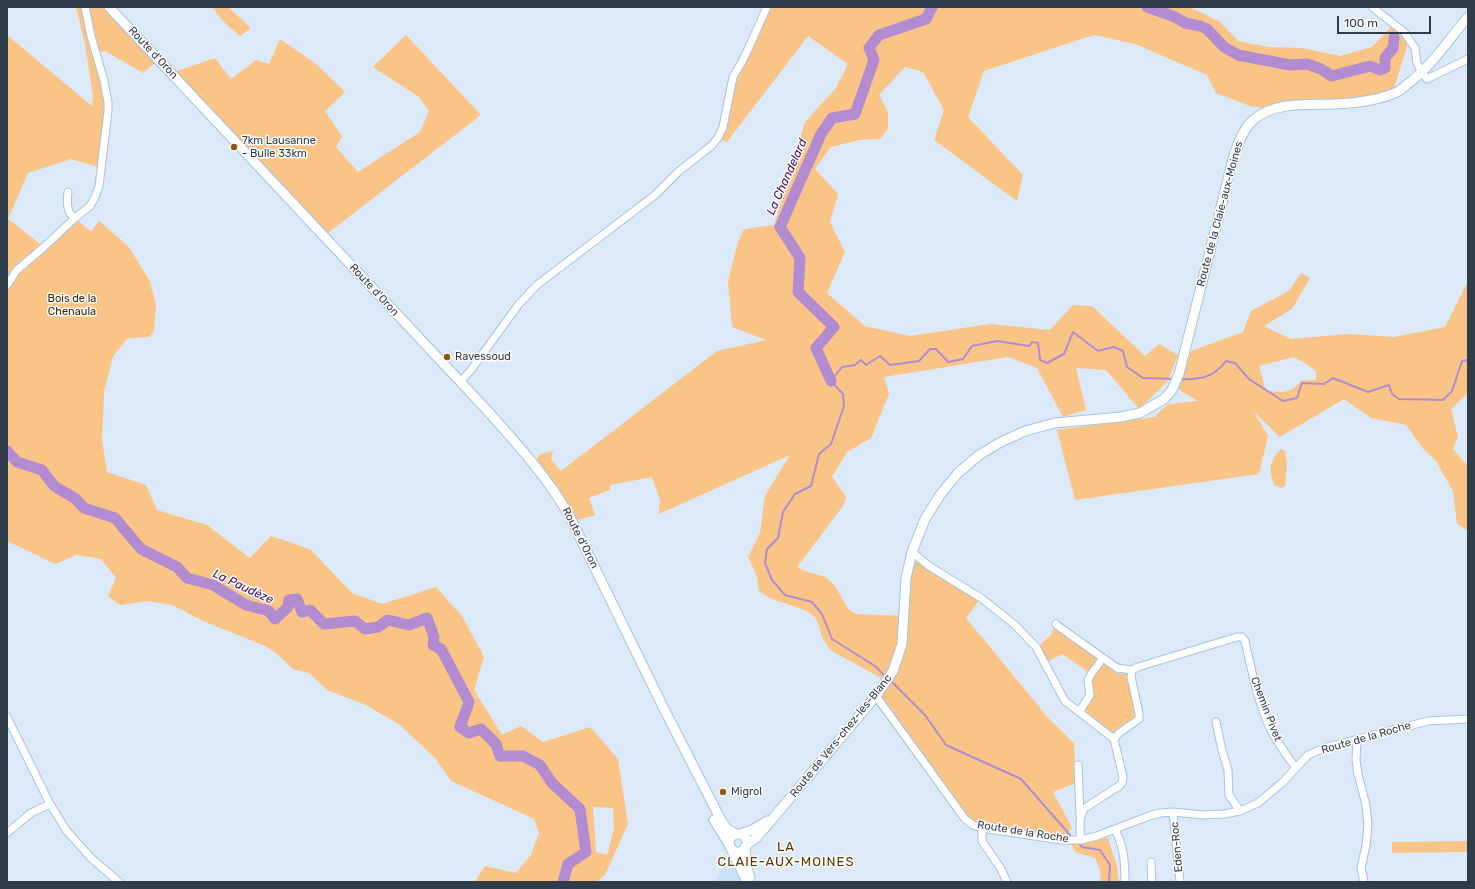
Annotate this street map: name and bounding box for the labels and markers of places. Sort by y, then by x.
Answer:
place label: 7km Lausanne - Bulle 33km [242,134,316,160]
marker: 7km Lausanne - Bulle 33km [229,142,239,152]
place label: Ravessoud [455,350,511,364]
marker: Ravessoud [442,352,452,362]
place label: Migrol [731,785,762,799]
marker: Migrol [718,787,728,797]

